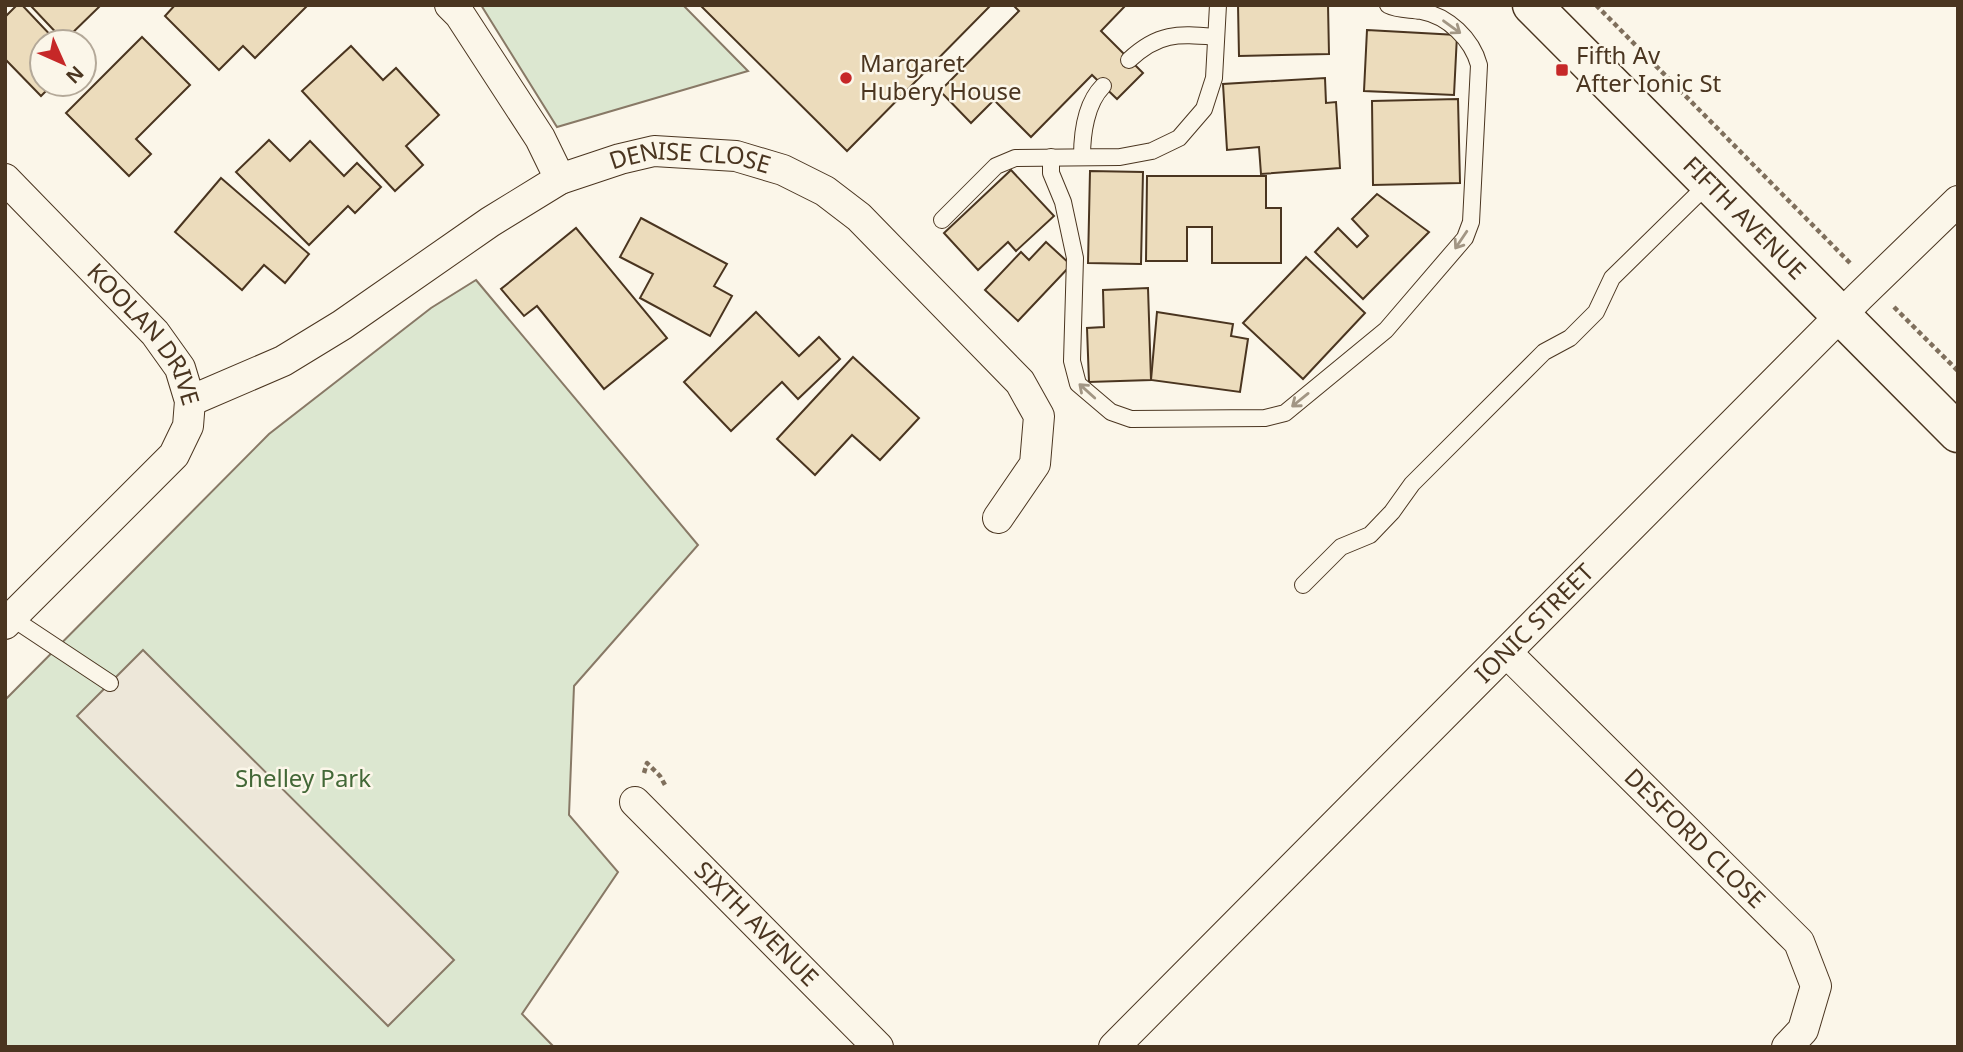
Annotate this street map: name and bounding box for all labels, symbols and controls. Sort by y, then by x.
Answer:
one-way arrow [1442,19,1461,34]
north arrow [28,28,98,98]
place label: Fifth Av After Ionic St [1576,38,1722,99]
place label: Margaret Hubery House [860,46,1021,107]
text: N [60,60,90,90]
marker: Fifth Av After Ionic St [1554,62,1570,78]
marker: Margaret Hubery House [838,70,854,86]
street label: DENISE CLOSE [604,133,775,180]
street label: FIFTH AVENUE [1677,148,1814,286]
one-way arrow [1454,231,1469,250]
street label: KOOLAN DRIVE [81,255,208,409]
one-way arrow [1079,383,1096,400]
one-way arrow [1292,392,1310,408]
street label: IONIC STREET [1467,555,1601,689]
street label: DESFORD CLOSE [1618,760,1774,915]
park label: Shelley Park [235,761,371,794]
street label: SIXTH AVENUE [688,853,827,993]

